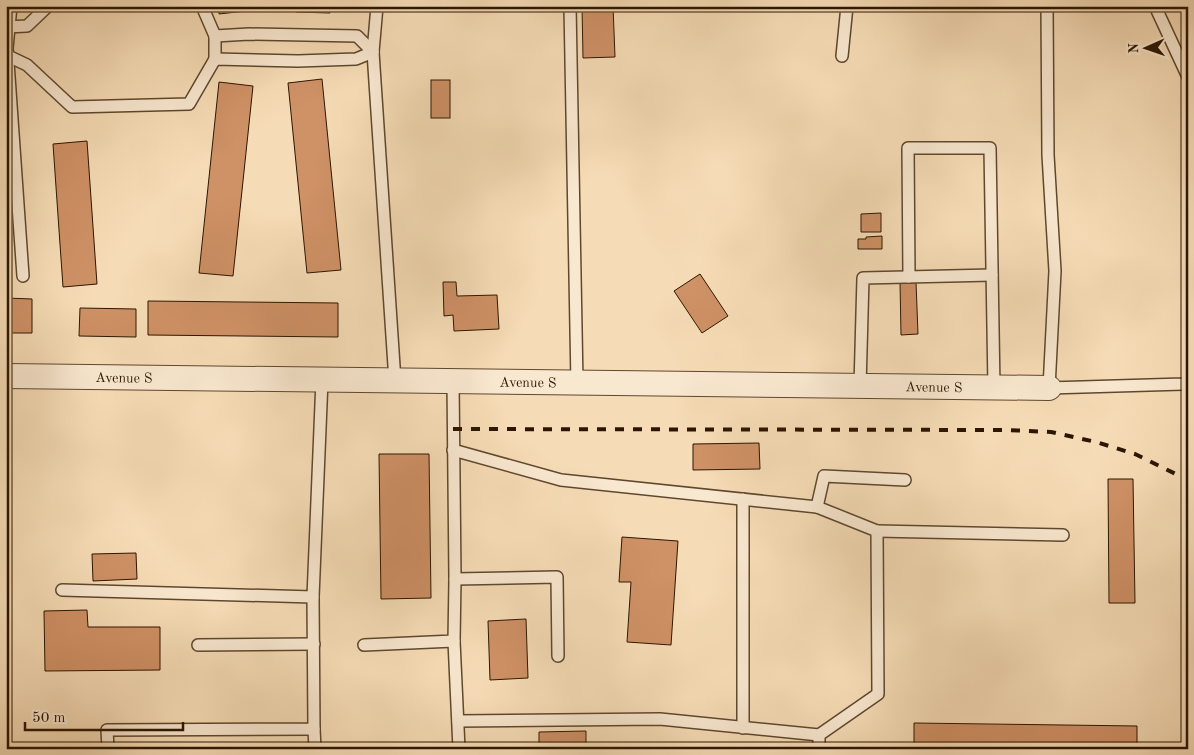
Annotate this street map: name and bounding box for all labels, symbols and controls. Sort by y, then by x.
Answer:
north arrow [1122,22,1172,72]
text: N [1127,43,1141,54]
street label: Avenue S [95,371,153,386]
street label: Avenue S [499,376,557,390]
street label: Avenue S [905,380,963,395]
scale bar [25,700,182,732]
text: 50 m [32,711,66,726]

